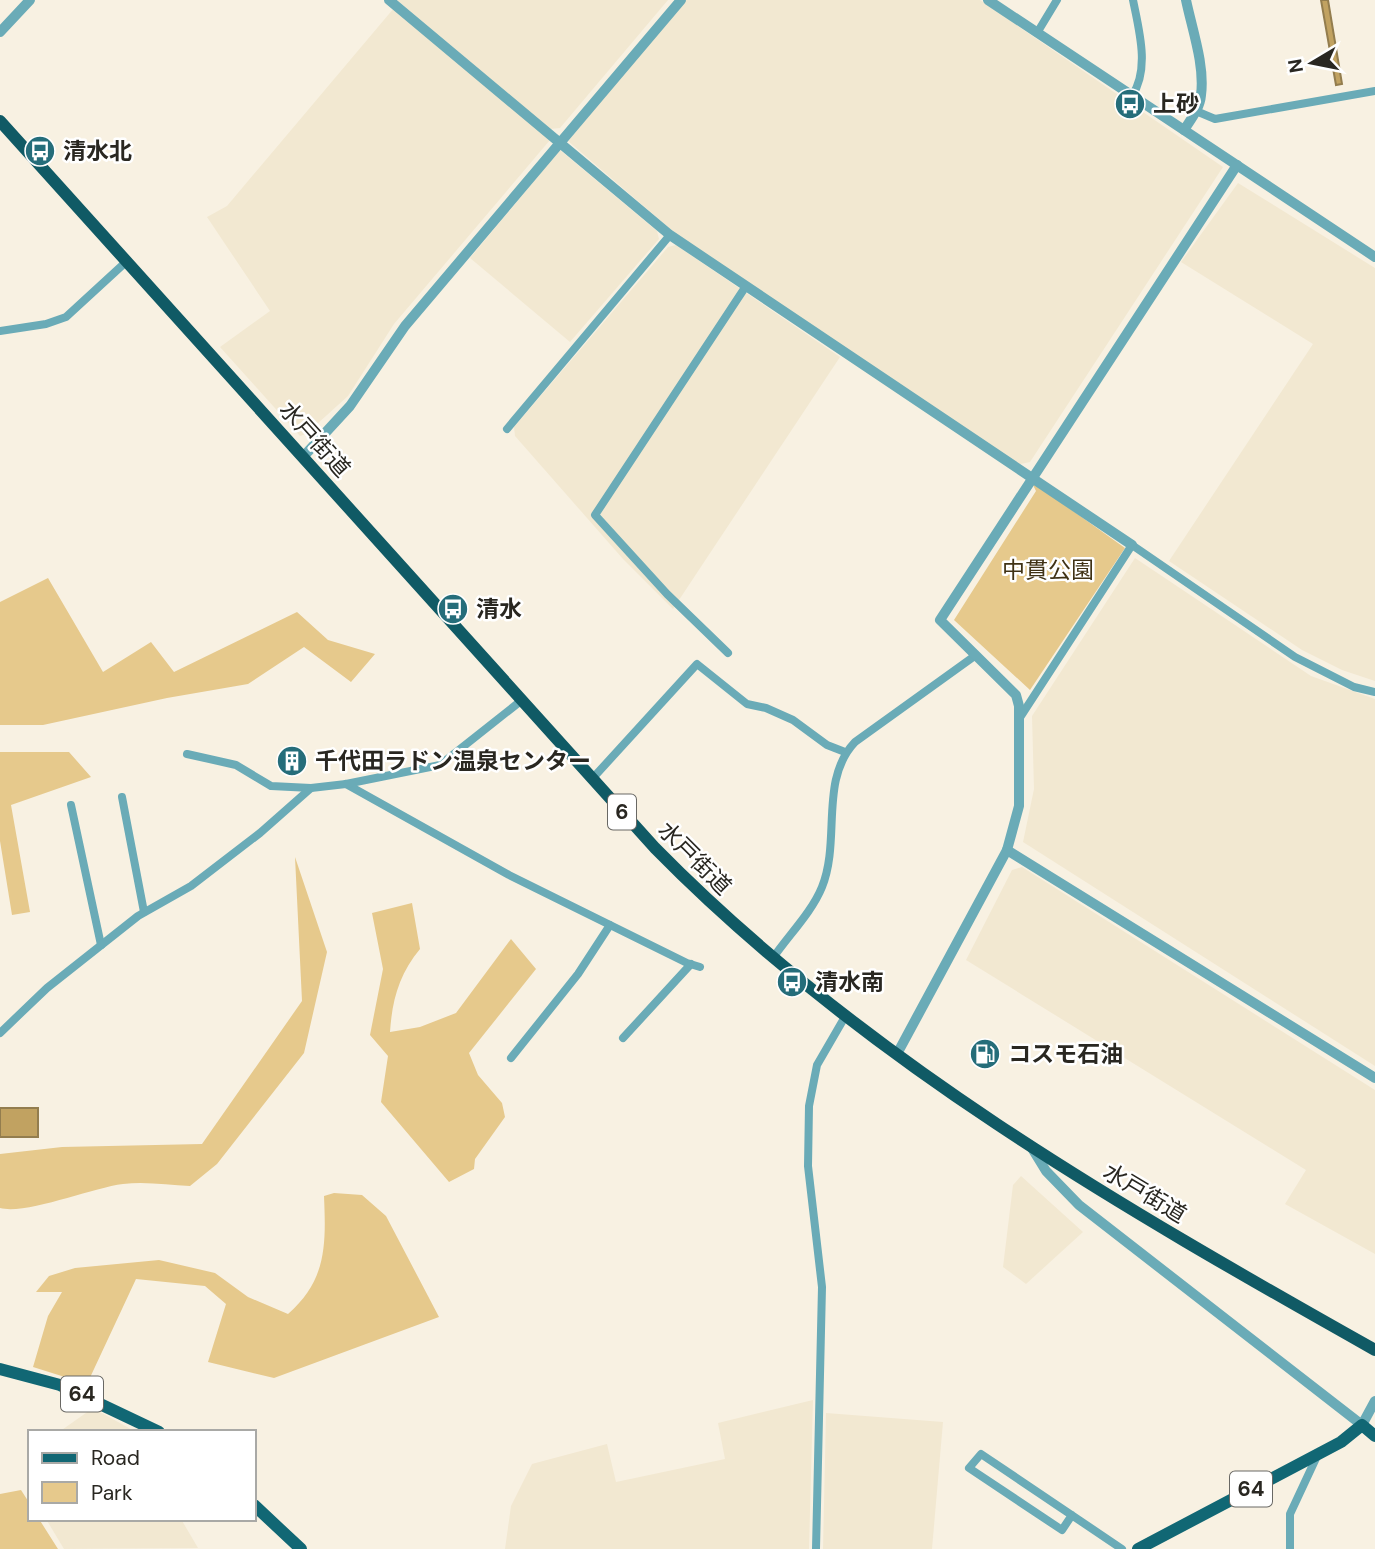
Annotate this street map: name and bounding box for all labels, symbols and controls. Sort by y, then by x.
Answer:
north arrow [1277,28,1347,98]
text: N [1282,57,1309,75]
bus stop icon: 上砂 [1113,87,1147,121]
place label: 上砂 [1153,89,1199,119]
bus stop icon: 清水北 [23,134,57,168]
place label: 清水北 [63,136,132,166]
street label: 水戸街道 [273,395,357,483]
park label: 中貫公園 [1002,555,1094,585]
bus stop icon: 清水 [436,592,470,626]
place label: 清水 [476,594,522,624]
building icon: 千代田ラドン温泉センター [275,744,309,778]
place label: 千代田ラドン温泉センター [315,746,591,776]
road number: 6 [608,794,636,830]
street label: 水戸街道 [652,815,738,901]
bus stop icon: 清水南 [775,965,809,999]
place label: 清水南 [815,967,884,997]
fuel station icon: コスモ石油 [968,1037,1002,1071]
place label: コスモ石油 [1008,1039,1123,1069]
street label: 水戸街道 [1098,1156,1192,1230]
road number: 64 [61,1376,103,1412]
legend [28,1430,256,1521]
text: Road [91,1444,140,1472]
road number: 64 [1230,1472,1272,1506]
text: Park [91,1479,133,1507]

